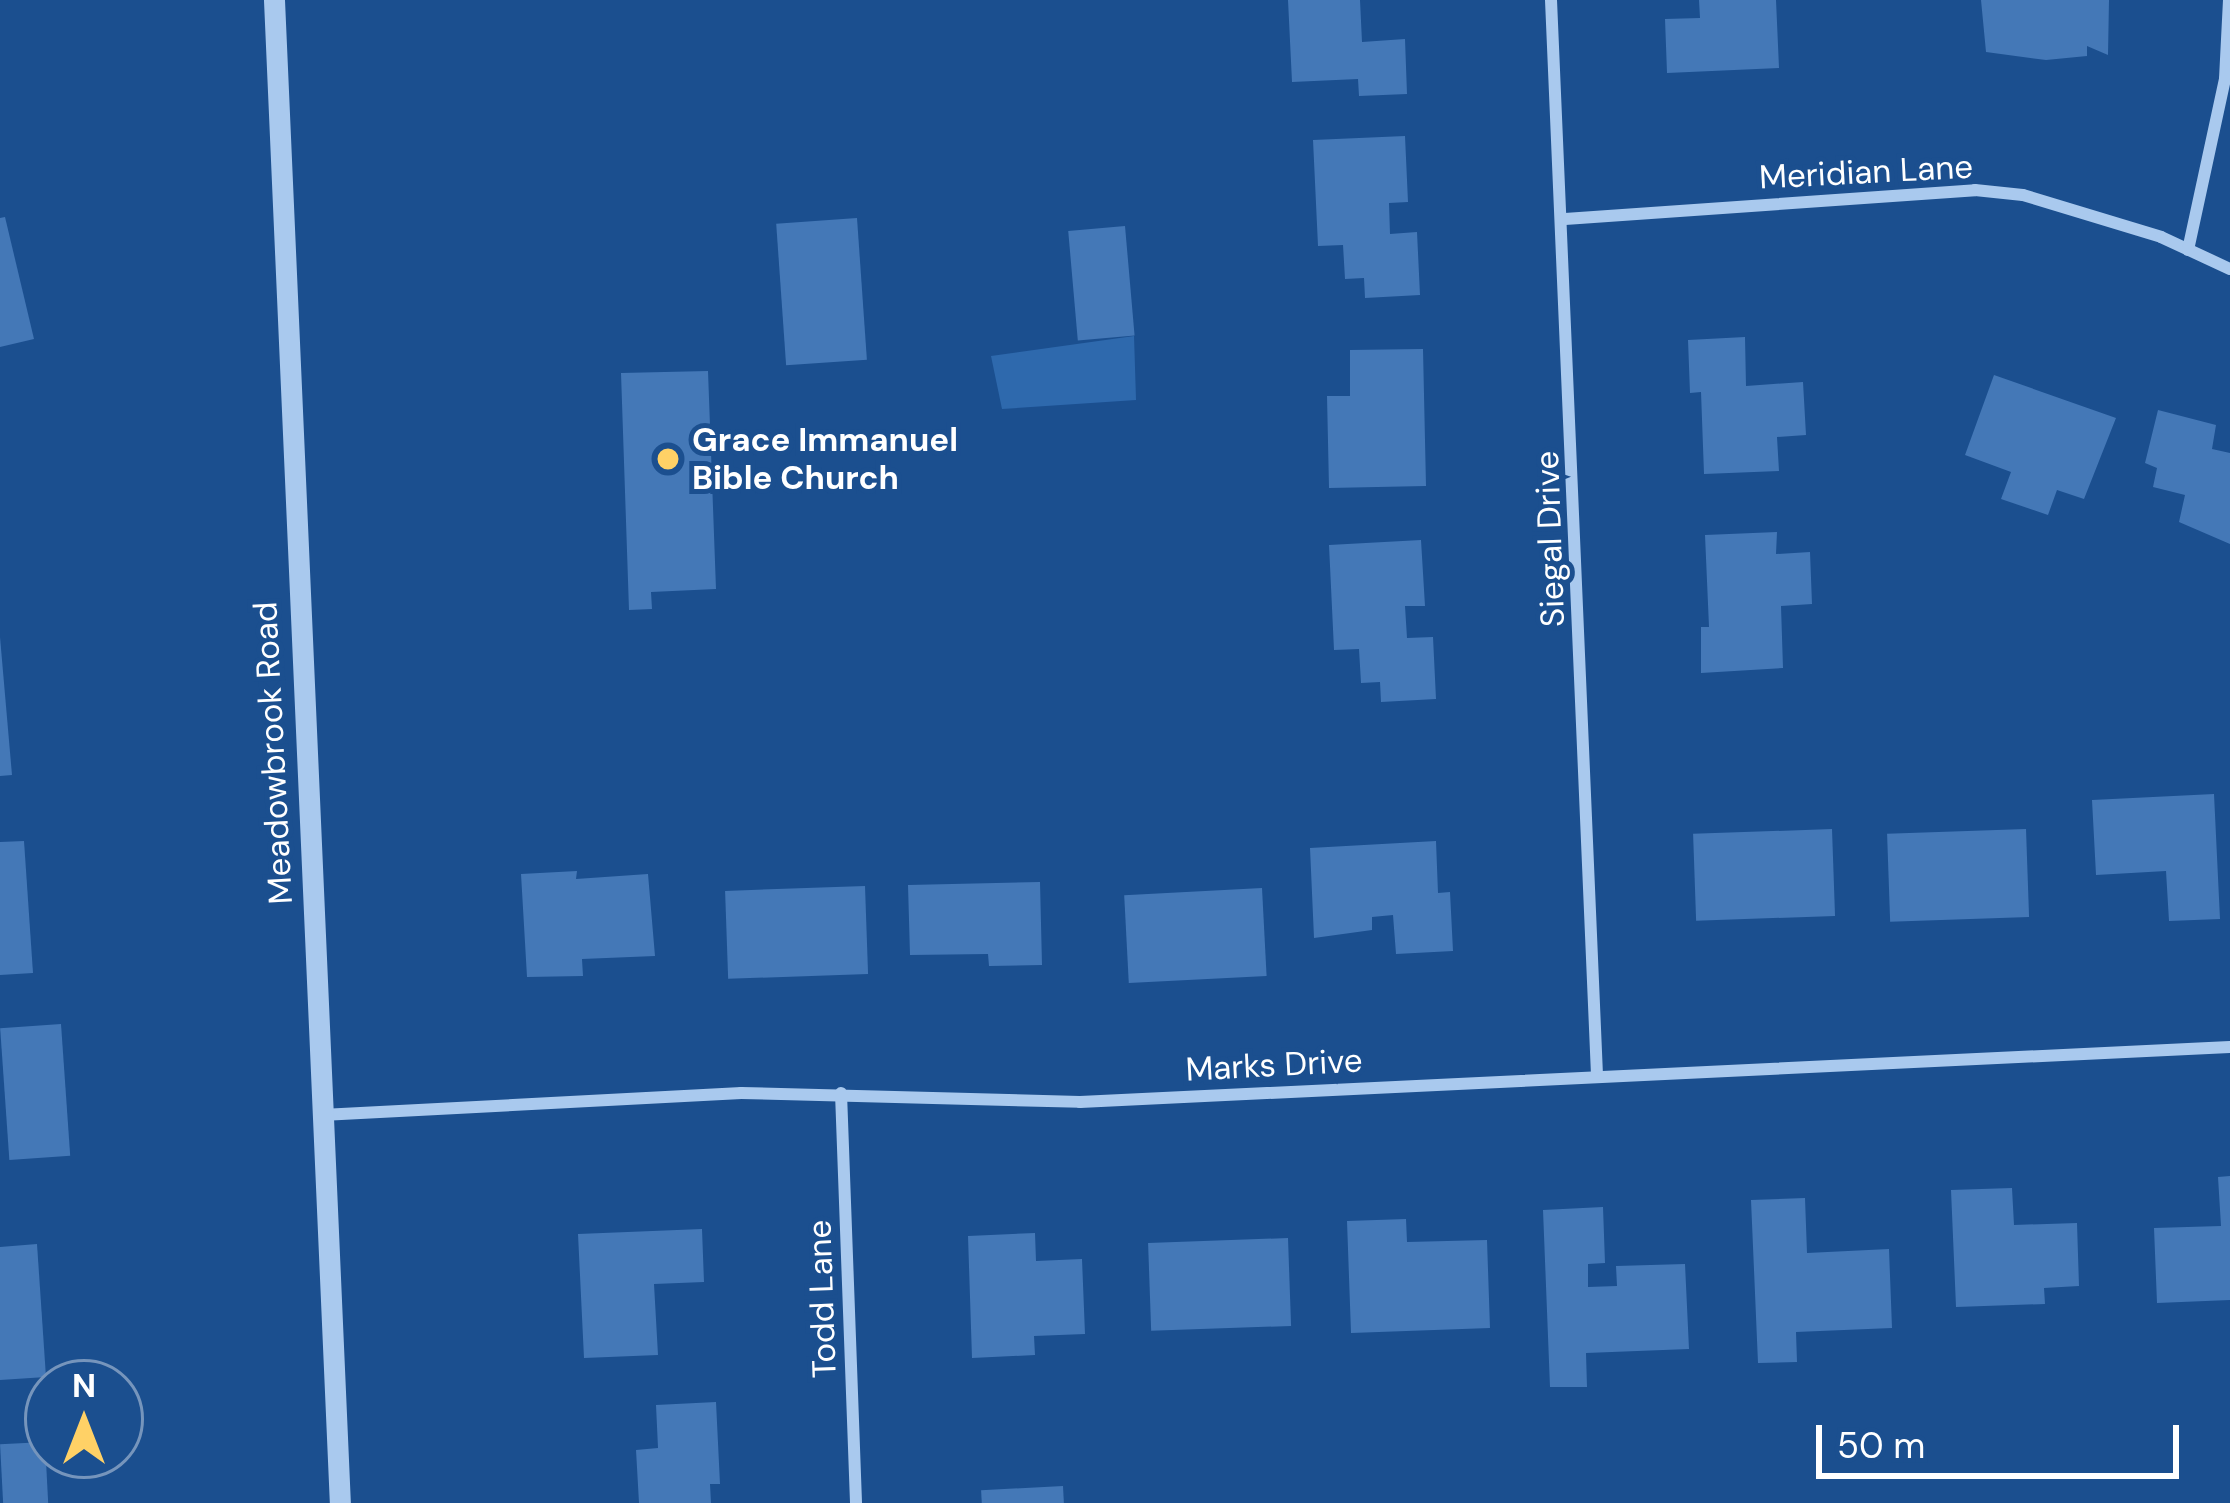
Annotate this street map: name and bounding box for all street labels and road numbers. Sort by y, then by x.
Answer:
street label: Meridian Lane [1758,147,1974,197]
street label: Siegal Drive [1527,450,1573,628]
street label: Meadowbrook Road [245,601,301,905]
street label: Marks Drive [1185,1041,1363,1089]
street label: Todd Lane [799,1219,845,1379]

